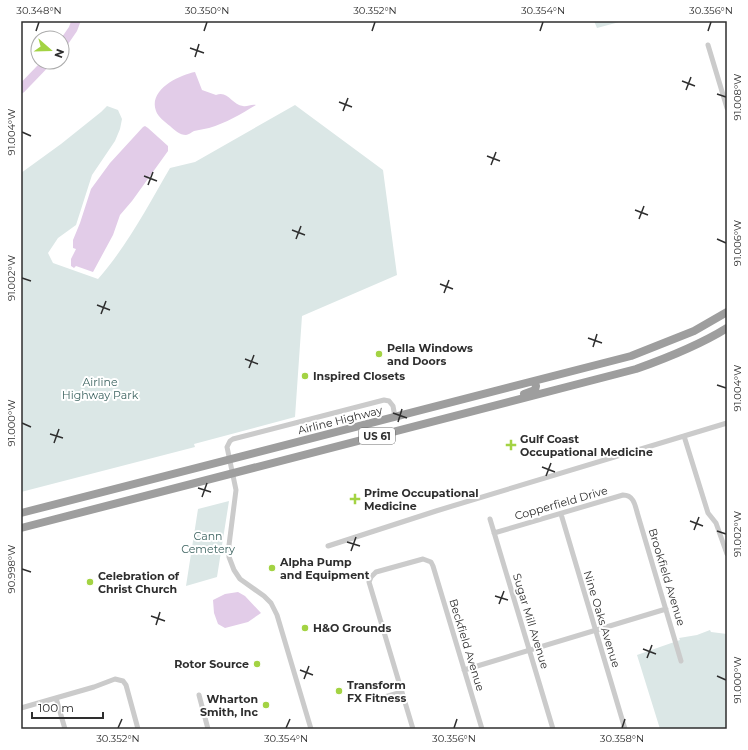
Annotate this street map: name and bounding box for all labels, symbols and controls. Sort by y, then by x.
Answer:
text: 30.348°N [16,4,62,17]
text: 30.350°N [185,4,229,17]
text: 30.352°N [353,4,397,17]
text: 30.354°N [521,4,565,17]
text: 30.356°N [689,4,733,17]
north arrow [30,30,70,70]
text: N [51,47,67,60]
text: 91.008°W [731,74,744,120]
text: 91.004°W [5,109,18,155]
text: 91.006°W [731,220,744,266]
text: 91.002°W [5,255,18,301]
place label: Pella Windows and Doors [387,341,473,368]
marker: Pella Windows and Doors [374,349,384,359]
text: 91.004°W [731,365,744,411]
place label: Inspired Closets [313,369,405,383]
marker: Inspired Closets [300,371,310,381]
park label: Airline Highway Park [62,375,139,402]
text: 91.000°W [5,399,18,447]
street label: Airline Highway [296,403,384,437]
road number: US 61 [359,428,395,444]
place label: Gulf Coast Occupational Medicine [520,432,653,459]
marker: Gulf Coast Occupational Medicine [505,439,517,451]
street label: Copperfield Drive [513,483,609,523]
place label: Prime Occupational Medicine [364,486,479,513]
marker: Prime Occupational Medicine [349,493,361,505]
text: 91.002°W [731,511,744,557]
street label: Brookfield Avenue [646,527,689,628]
park label: Cann Cemetery [181,529,235,556]
text: 90.998°W [5,545,18,593]
place label: Alpha Pump and Equipment [279,555,370,582]
marker: Alpha Pump and Equipment [267,563,277,573]
place label: Celebration of Christ Church [98,569,180,596]
street label: Nine Oaks Avenue [581,569,624,670]
street label: Sugar Mill Avenue [510,571,552,671]
marker: Celebration of Christ Church [85,577,95,587]
street label: Beckfield Avenue [446,597,488,693]
place label: H&O Grounds [313,621,391,635]
marker: H&O Grounds [300,623,310,633]
text: 91.000°W [731,656,744,704]
place label: Rotor Source [174,657,249,671]
marker: Rotor Source [252,659,262,669]
place label: Transform FX Fitness [347,678,406,705]
marker: Transform FX Fitness [334,686,344,696]
place label: Wharton Smith, Inc [200,692,258,719]
scale bar [32,694,103,720]
text: 100 m [38,700,74,715]
marker: Wharton Smith, Inc [261,700,271,710]
text: 30.352°N [96,732,140,745]
text: 30.354°N [264,732,308,745]
text: 30.356°N [432,732,476,745]
text: 30.358°N [600,732,644,745]

